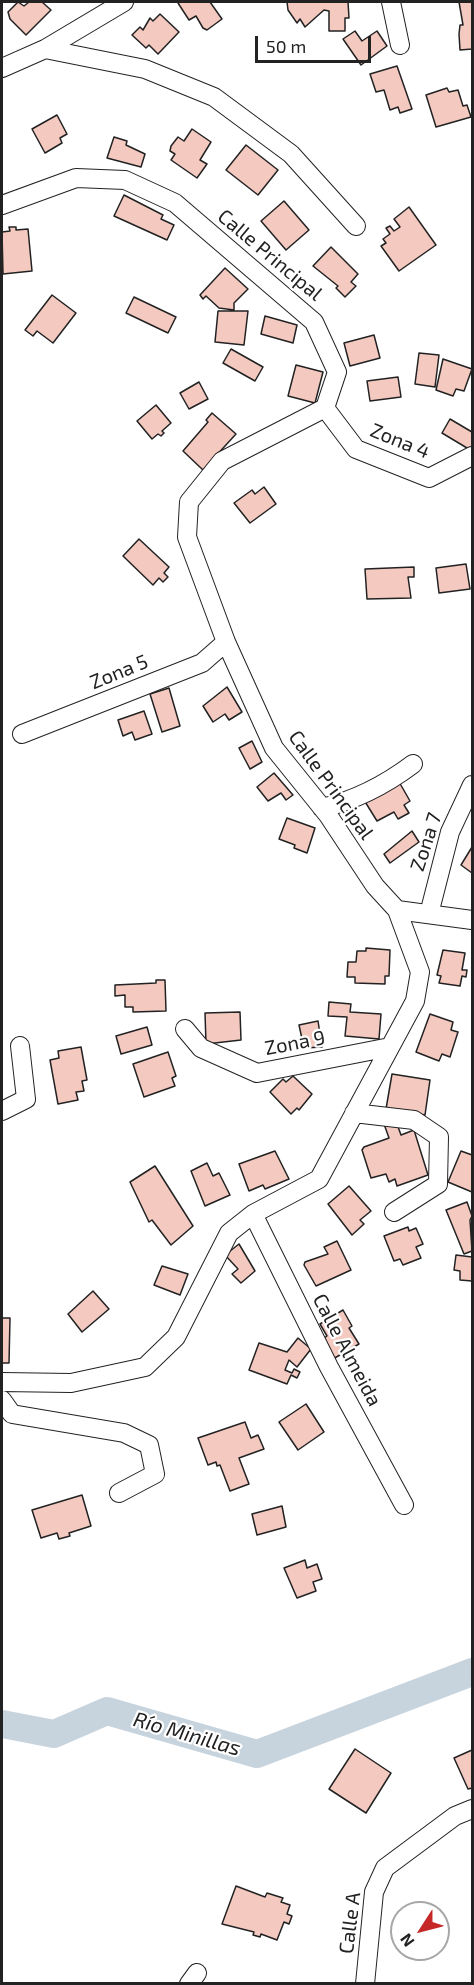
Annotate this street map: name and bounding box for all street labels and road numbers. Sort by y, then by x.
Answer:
street label: Calle Principal [213,204,327,306]
street label: Zona 4 [367,418,433,464]
street label: Zona 5 [86,650,152,694]
street label: Calle Principal [283,726,379,844]
street label: Zona 7 [405,810,447,874]
street label: Zona 9 [263,1025,327,1061]
street label: Calle Almeida [307,1290,387,1410]
street label: Calle A [334,1891,366,1955]

